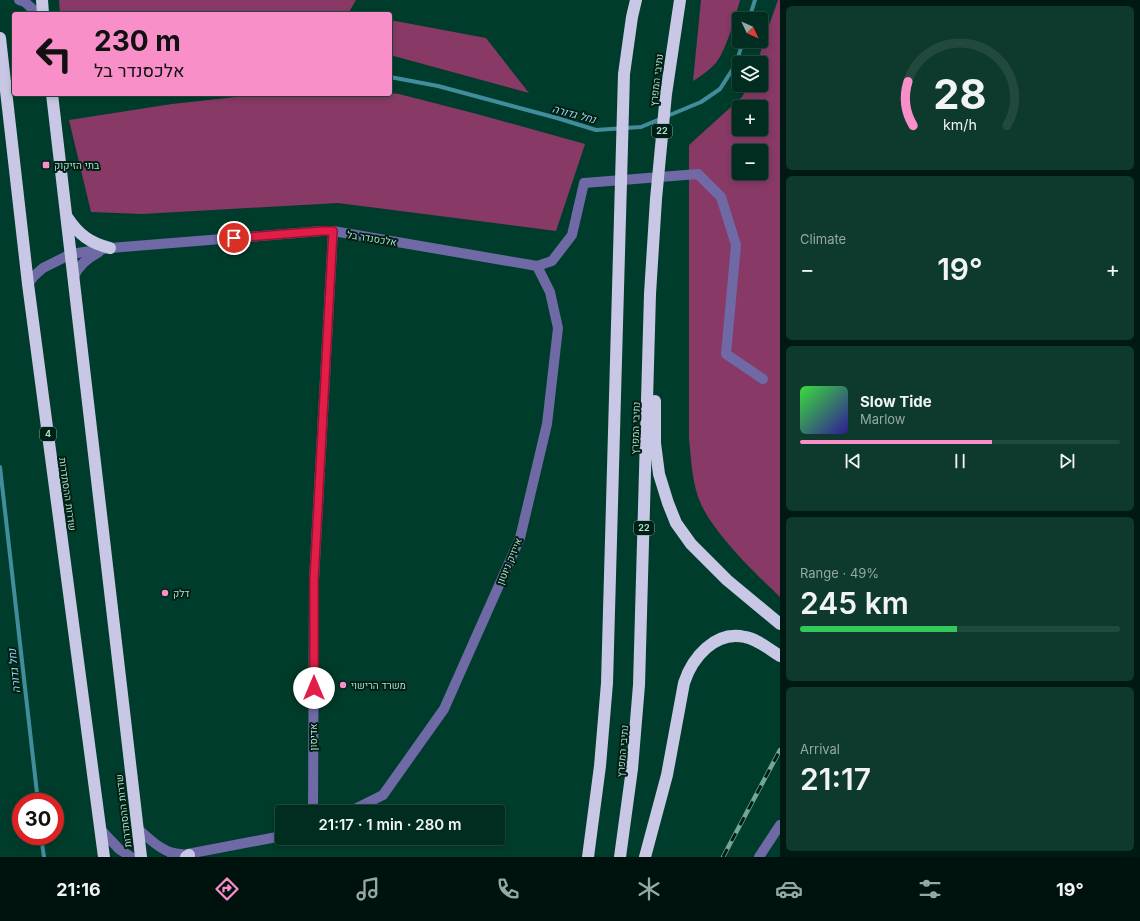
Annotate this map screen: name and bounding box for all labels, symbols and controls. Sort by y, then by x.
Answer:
north arrow [732,12,768,48]
map controls [732,12,768,180]
text: 230 m [94,24,181,58]
icon: left [28,28,80,80]
street label: נתיבי המפרץ [647,53,665,107]
button: layers [732,56,768,92]
text: אלכסנדר בל [94,60,184,81]
text: 28 [933,69,987,119]
button: + [732,100,768,136]
water label: נחל גדורה [551,101,598,127]
text: km/h [943,116,977,133]
road number: 22 [652,124,672,138]
button: − [732,144,768,180]
place label: בתי הזיקוק [54,159,100,171]
marker: בתי הזיקוק [41,160,51,170]
pin [217,221,251,255]
icon: arrive [223,227,245,249]
street label: אלכסנדר בל [346,228,398,248]
text: Climate [800,231,846,247]
text: 19° [937,251,983,287]
text: − [800,256,815,282]
text: + [1105,256,1120,282]
text: Slow Tide [860,392,932,411]
street label: נתיבי המפרץ [628,401,642,455]
text: Marlow [860,411,906,427]
road number: 4 [40,427,56,441]
icon: previous [842,450,864,472]
icon: pause [949,450,971,472]
icon: next [1056,450,1078,472]
street label: שדרות ההסתדרות [57,457,79,531]
road number: 22 [634,521,654,535]
street label: אייזיק ניוטון [494,536,524,586]
text: Range · 49% [800,565,879,581]
text: 245 km [800,585,909,621]
place label: דלק [173,587,190,599]
marker: דלק [160,588,170,598]
water label: נחל גדורה [5,647,23,694]
position arrow [293,667,335,709]
place label: משרד הרישוי [351,679,406,691]
marker: משרד הרישוי [338,680,348,690]
street label: אדיסון [307,724,319,750]
street label: נתיבי המפרץ [614,724,630,778]
text: Arrival [800,741,840,757]
text: 21:17 [800,761,871,797]
street label: שדרות ההסתדרות [113,774,133,848]
speed limit sign: 30 [12,793,64,845]
text: 21:17 · 1 min · 280 m [319,815,462,834]
icon: directions [213,875,241,903]
icon: music [354,875,382,903]
icon: phone [494,875,522,903]
icon: climate [635,875,663,903]
icon: car [775,875,803,903]
icon: filters [916,875,944,903]
text: 21:16 [56,879,101,900]
text: 19° [1056,879,1084,900]

